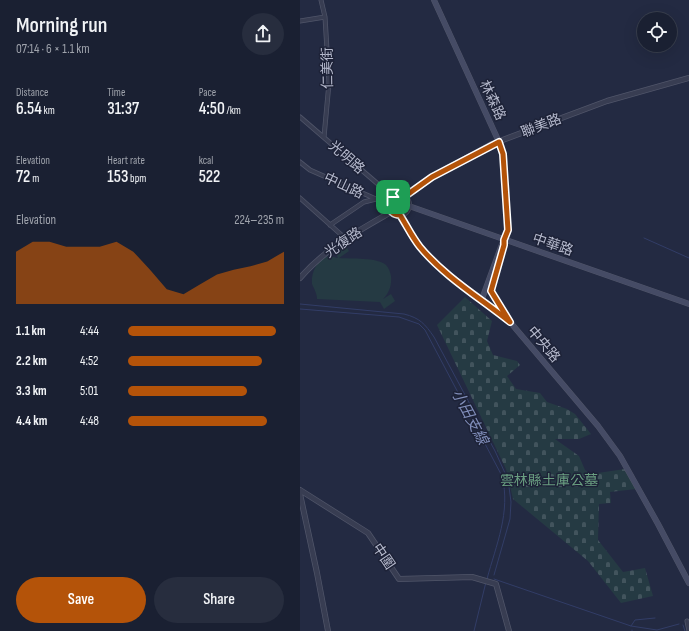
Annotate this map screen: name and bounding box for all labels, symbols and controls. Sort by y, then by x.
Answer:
text: Morning run [16,12,107,39]
map controls [637,12,677,52]
button: locate [637,12,677,52]
button: share [242,13,284,55]
text: 07:14 · 6 × 1.1 km [16,41,90,57]
street label: 仁美街 [319,47,336,89]
street label: 林森路 [476,78,509,123]
text: Distance [16,86,48,99]
text: Time [107,86,125,99]
text: Pace [199,86,216,99]
text: 6.54 [16,99,42,119]
text: 31:37 [107,99,139,119]
text: 4:50 [199,99,225,119]
text: km [42,104,55,117]
text: /km [225,104,241,117]
street label: 聯美路 [519,110,564,141]
street label: 光明路 [325,137,368,178]
text: Elevation [16,154,50,167]
text: Heart rate [107,154,145,167]
text: kcal [199,154,213,167]
text: 72 [16,167,30,187]
text: 153 [107,167,128,187]
text: 522 [199,167,220,187]
street label: 中山路 [321,169,366,202]
text: m [30,172,39,185]
text: bpm [128,172,146,185]
pin [376,180,410,214]
icon: arrive [382,186,404,208]
text: Elevation [16,212,56,228]
text: 224–235 m [234,212,284,228]
street label: 光復路 [321,224,365,261]
street label: 中華路 [530,230,575,259]
text: 1.1 km [16,323,46,339]
text: 4:44 [80,323,99,339]
street label: 中央路 [524,323,564,366]
text: 2.2 km [16,353,47,369]
text: 4:52 [80,353,98,369]
text: 3.3 km [16,383,47,399]
text: 5:01 [80,383,98,399]
water label: 小田支線 [447,386,493,450]
text: 4.4 km [16,413,47,429]
text: 4:48 [80,413,99,429]
park label: 雲林縣土庫公墓 [500,472,598,489]
street label: 中圍 [369,540,398,573]
button: Save [16,577,146,623]
button: Share [154,577,284,623]

